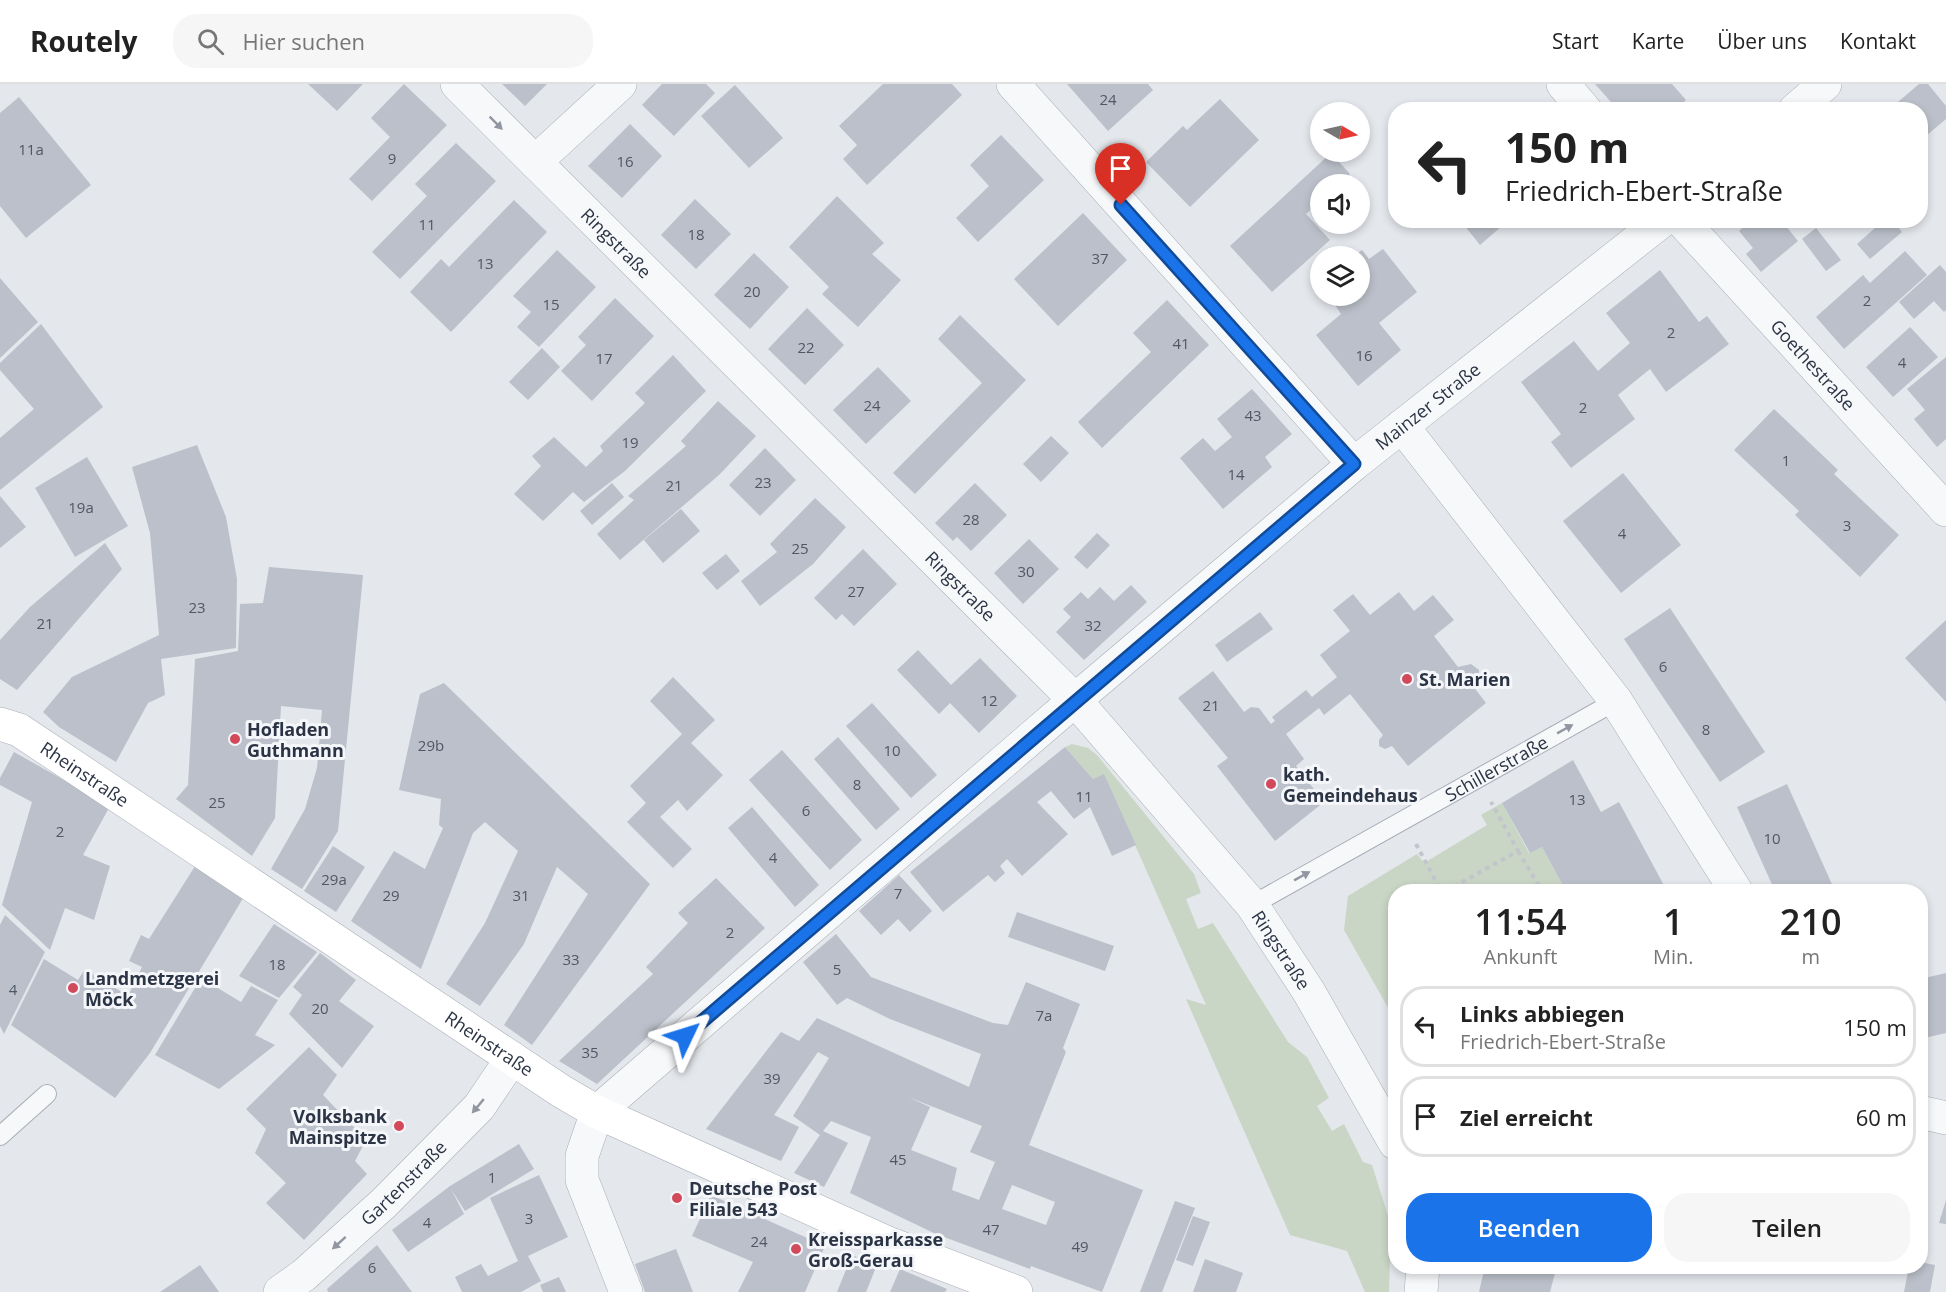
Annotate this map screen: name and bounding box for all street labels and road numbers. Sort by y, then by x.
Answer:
street label: Ringstraße [576,203,657,283]
street label: Goethestraße [1765,314,1861,415]
street label: Mainzer Straße [1370,357,1485,455]
street label: Ringstraße [920,546,1001,626]
street label: Schillerstraße [1441,730,1552,807]
street label: Rheinstraße [36,736,134,812]
street label: Ringstraße [1247,906,1316,994]
street label: Rheinstraße [440,1005,538,1081]
street label: Gartenstraße [355,1135,451,1231]

